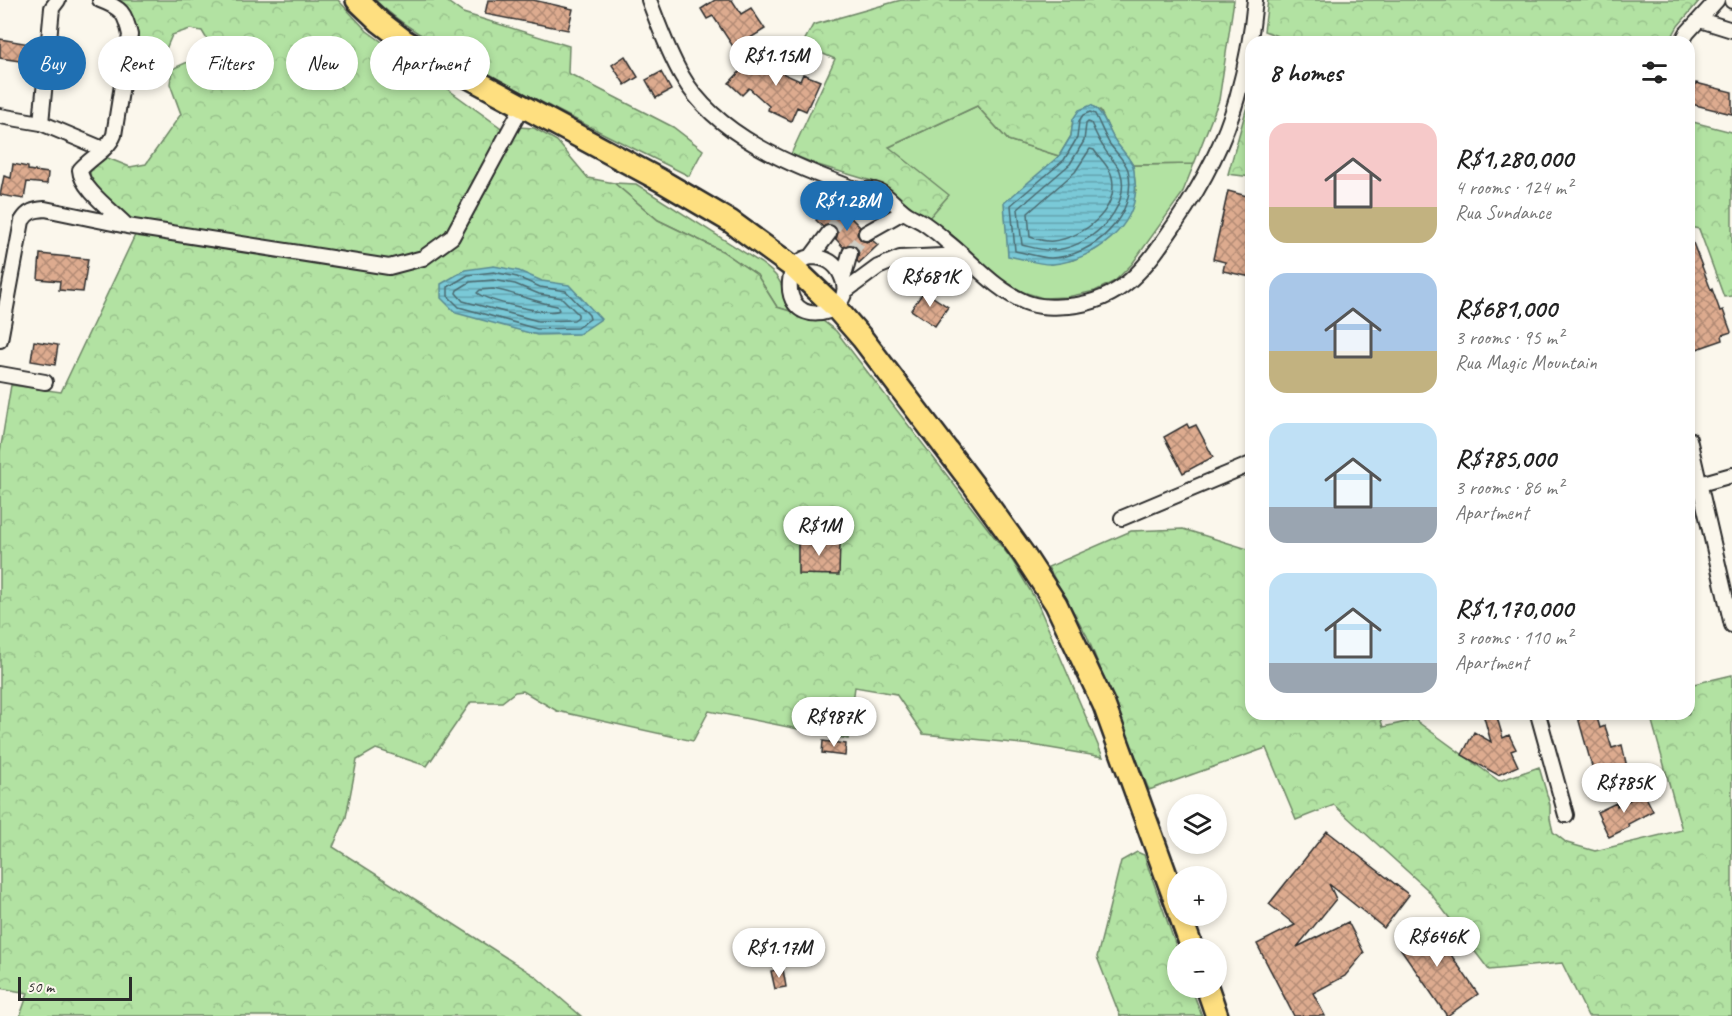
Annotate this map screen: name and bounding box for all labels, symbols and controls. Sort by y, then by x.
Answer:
chip: Buy [18,36,86,90]
chip: Rent [98,36,174,90]
chip: Filters [186,36,274,90]
chip: New [286,36,358,90]
chip: Apartment [370,36,490,90]
pin: R$1.15M [721,36,831,87]
text: R$1.15M [743,43,809,68]
text: 8 homes [1269,56,1342,89]
icon: filters [1638,56,1671,89]
text: R$1,280,000 [1455,142,1573,175]
icon: home [1317,147,1389,219]
text: 4 rooms · 124 m² [1455,175,1572,200]
pin: R$1.28M [792,181,902,232]
text: R$1.28M [814,188,880,213]
text: Rua Sundance [1455,200,1551,225]
pin: R$681K [881,257,979,308]
text: R$681K [901,264,959,289]
text: R$681,000 [1455,292,1557,325]
icon: home [1317,297,1389,369]
text: 3 rooms · 95 m² [1455,325,1563,350]
text: Rua Magic Mountain [1455,350,1597,375]
text: R$785,000 [1455,442,1556,475]
icon: home [1317,447,1389,519]
text: 3 rooms · 86 m² [1455,475,1563,500]
text: Apartment [1455,500,1528,525]
pin: R$1M [783,506,855,557]
text: R$1M [797,513,841,538]
text: R$1,170,000 [1455,592,1573,625]
icon: home [1317,597,1389,669]
text: 3 rooms · 110 m² [1455,625,1572,650]
text: Apartment [1455,650,1528,675]
pin: R$987K [785,697,883,748]
text: R$987K [806,704,862,729]
pin: R$785K [1575,763,1673,814]
text: R$785K [1596,770,1652,795]
map controls [1167,794,1227,998]
button: layers [1167,794,1227,854]
button: + [1167,866,1227,926]
pin: R$646K [1388,917,1486,968]
text: R$646K [1408,924,1466,949]
pin: R$1.17M [724,928,834,979]
text: R$1.17M [746,935,812,960]
button: − [1167,938,1227,998]
scale bar [18,974,132,1002]
text: 50 m [27,977,54,997]

